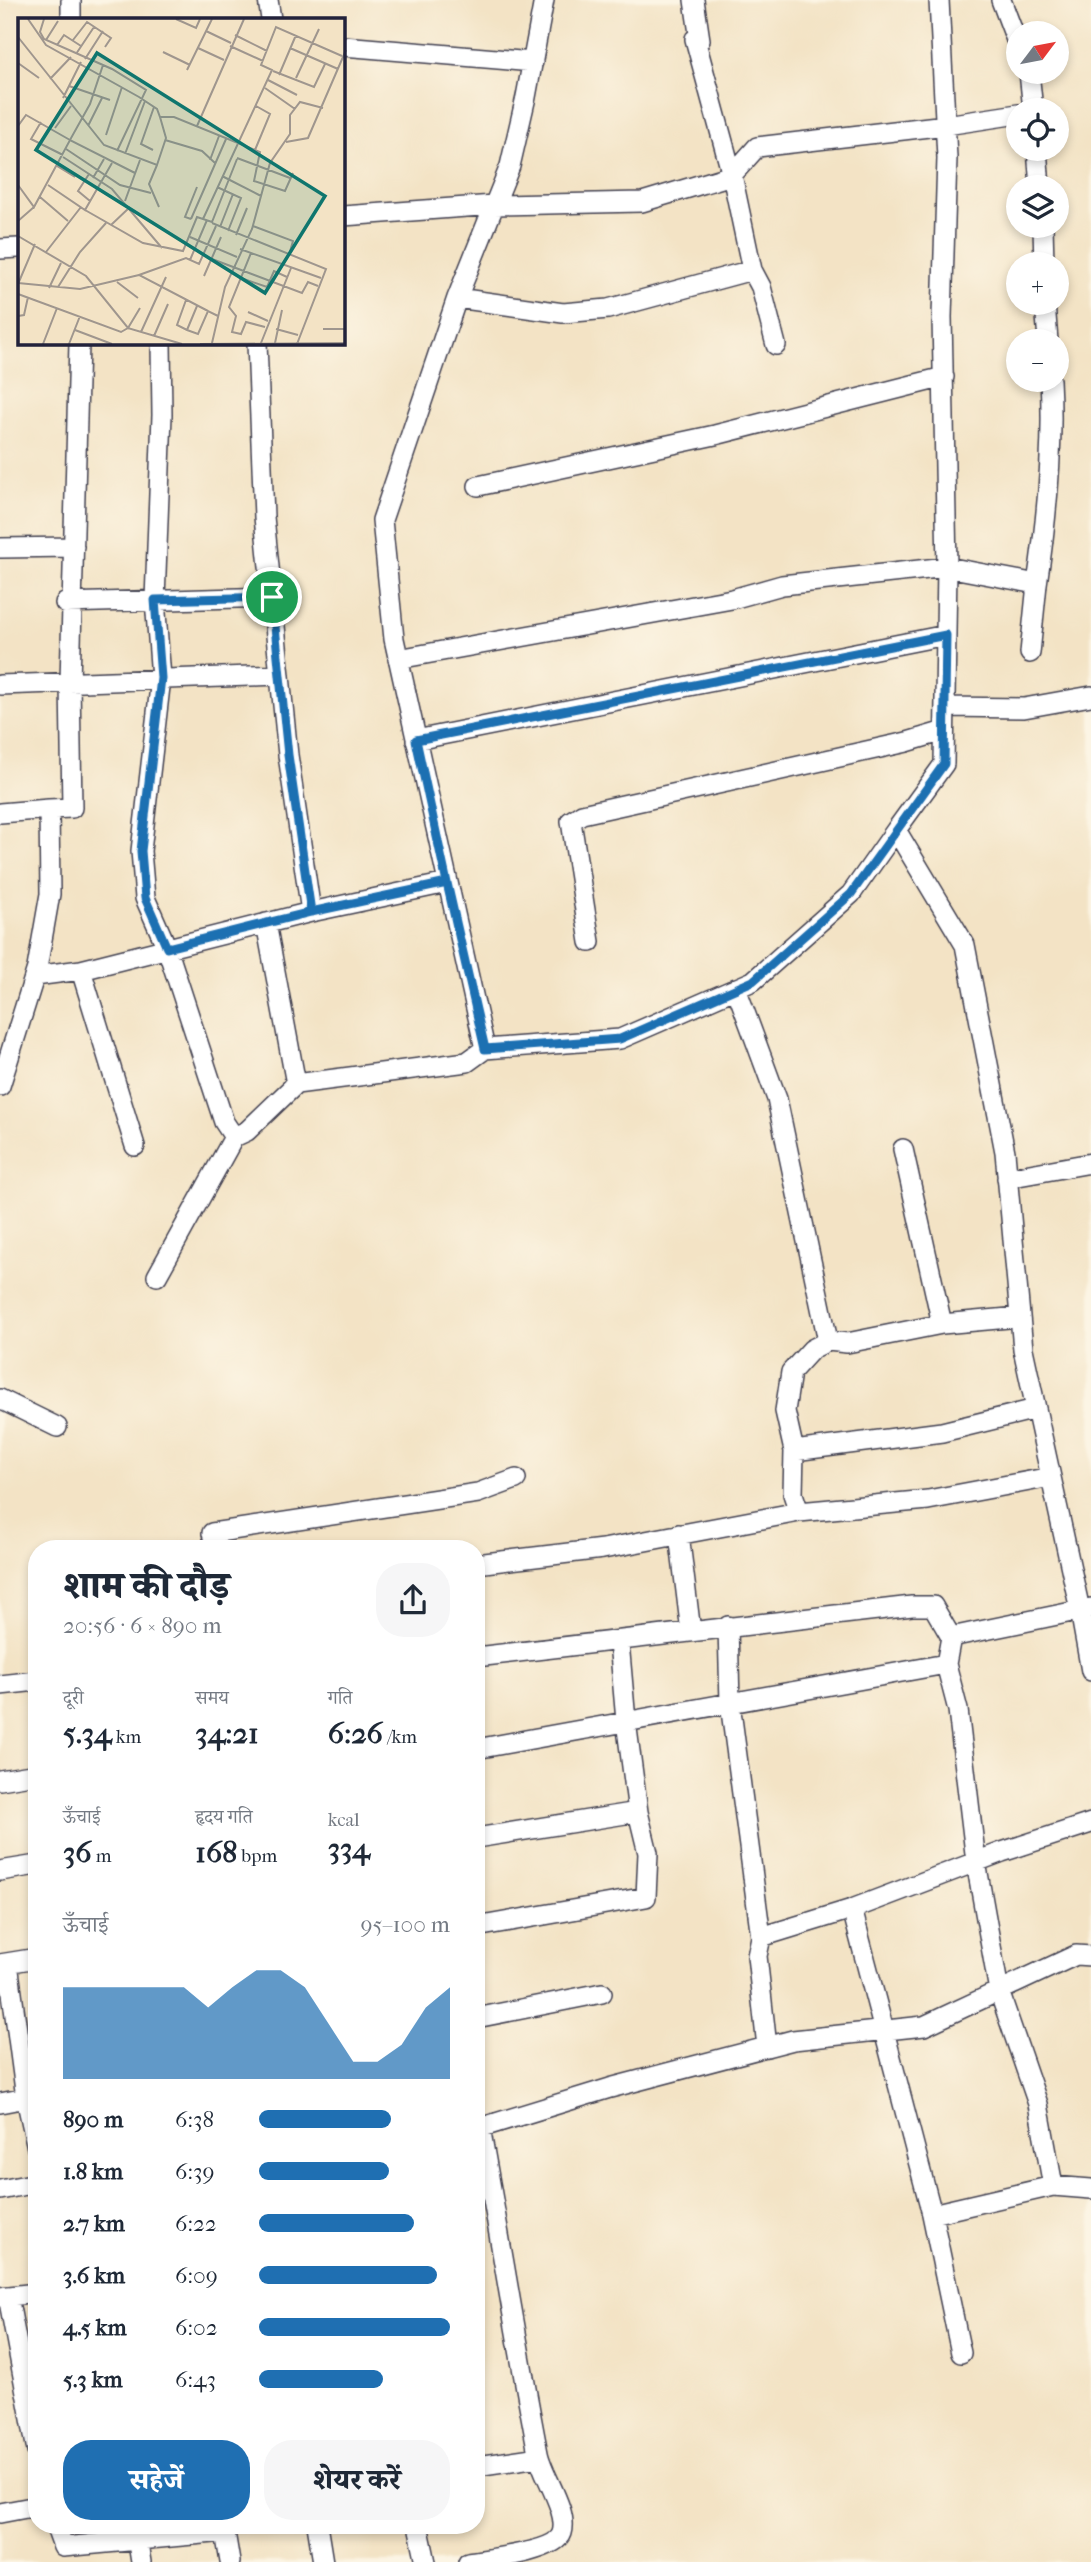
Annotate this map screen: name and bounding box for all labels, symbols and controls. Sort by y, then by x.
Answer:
inset map [18,18,345,345]
north arrow [1006,21,1069,84]
map controls [1006,21,1069,392]
button: locate [1006,98,1069,161]
button: layers [1006,175,1069,238]
button: + [1006,252,1069,315]
button: − [1006,329,1069,392]
pin [242,567,302,627]
icon: arrive [253,578,291,616]
text: शाम की दौड़ [63,1563,229,1608]
button: share [376,1563,450,1637]
text: 20:56 · 6 × 890 m [63,1612,222,1639]
text: दूरी [63,1687,84,1709]
text: समय [195,1687,229,1709]
text: गति [328,1687,353,1709]
text: 5.34 [63,1716,112,1751]
text: 34:21 [195,1716,259,1751]
text: 6:26 [328,1716,383,1751]
text: km [112,1726,141,1748]
text: /km [383,1726,417,1748]
text: ऊँचाई [63,1806,100,1828]
text: हृदय गति [195,1806,253,1828]
text: kcal [328,1809,360,1831]
text: 334 [328,1831,370,1866]
text: 36 [63,1835,92,1870]
text: 168 [195,1835,237,1870]
text: m [92,1845,111,1867]
text: bpm [237,1845,277,1867]
text: ऊँचाई [63,1911,108,1938]
text: 95–100 m [360,1911,450,1938]
text: 890 m [63,2106,123,2133]
text: 6:38 [175,2106,214,2133]
text: 1.8 km [63,2158,123,2185]
text: 6:39 [175,2158,215,2185]
text: 2.7 km [63,2210,125,2237]
text: 6:22 [175,2210,217,2237]
text: 3.6 km [63,2262,125,2289]
text: 6:09 [175,2262,218,2289]
text: 4.5 km [63,2314,127,2341]
text: 6:02 [175,2314,218,2341]
text: 5.3 km [63,2366,123,2393]
text: 6:43 [175,2366,216,2393]
button: सहेजें [63,2440,250,2520]
button: शेयर करें [264,2440,450,2520]

